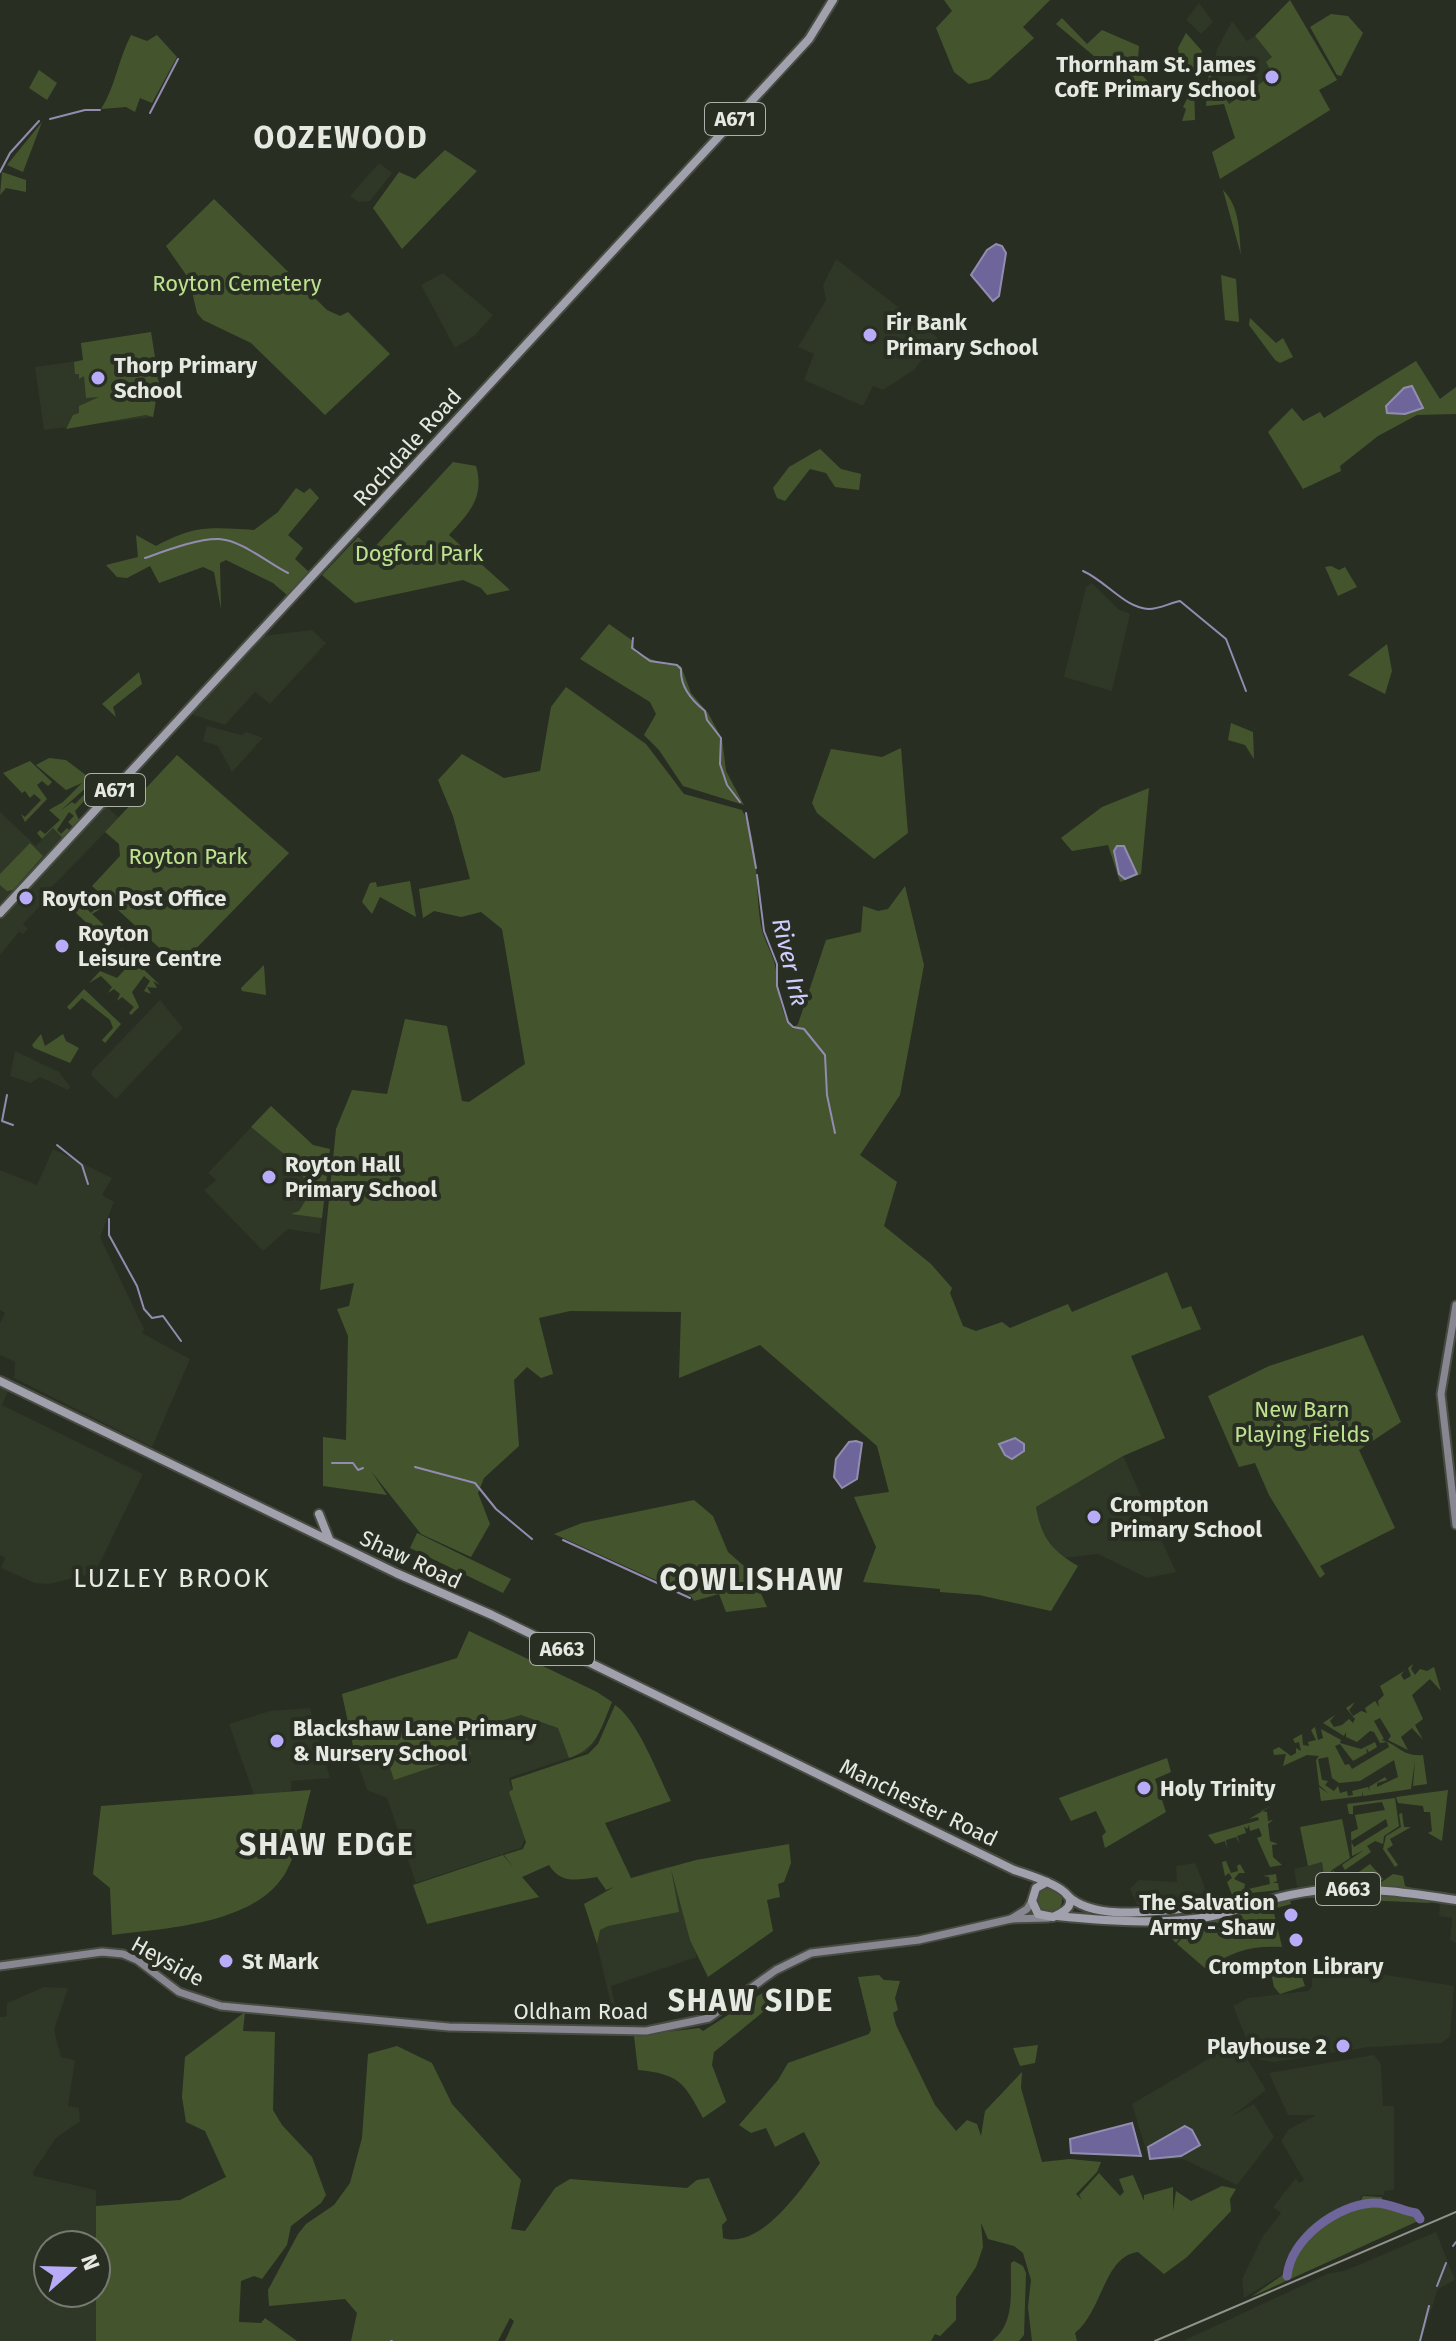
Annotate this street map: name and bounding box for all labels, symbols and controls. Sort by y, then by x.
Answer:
place label: Thornham St. James CofE Primary School [1054,51,1256,103]
marker: Thornham St. James CofE Primary School [1263,68,1281,86]
road number: A671 [705,103,765,135]
district label: OOZEWOOD [253,120,429,156]
park label: Royton Cemetery [152,270,322,297]
place label: Fir Bank Primary School [886,309,1038,361]
marker: Fir Bank Primary School [861,326,879,344]
place label: Thorp Primary School [114,352,258,404]
marker: Thorp Primary School [89,369,107,387]
street label: Rochdale Road [347,383,467,512]
park label: Dogford Park [355,540,484,567]
road number: A671 [85,774,145,806]
park label: Royton Park [128,843,248,870]
place label: Royton Post Office [42,885,226,912]
marker: Royton Post Office [17,889,35,907]
water label: River Irk [766,915,814,1009]
place label: Royton Leisure Centre [78,920,222,972]
marker: Royton Leisure Centre [53,937,71,955]
place label: Royton Hall Primary School [285,1151,437,1203]
marker: Royton Hall Primary School [260,1168,278,1186]
park label: New Barn Playing Fields [1234,1396,1370,1448]
place label: Crompton Primary School [1110,1491,1262,1543]
marker: Crompton Primary School [1085,1508,1103,1526]
street label: Shaw Road [356,1524,466,1595]
district label: COWLISHAW [659,1562,845,1598]
district label: LUZLEY BROOK [73,1563,271,1594]
road number: A663 [530,1633,594,1665]
place label: Blackshaw Lane Primary & Nursery School [293,1715,537,1767]
marker: Blackshaw Lane Primary & Nursery School [268,1732,286,1750]
street label: Manchester Road [835,1753,1002,1852]
place label: Holy Trinity [1160,1775,1276,1802]
marker: Holy Trinity [1135,1779,1153,1797]
district label: SHAW EDGE [239,1827,415,1863]
road number: A663 [1316,1873,1380,1905]
place label: The Salvation Army - Shaw [1139,1889,1276,1941]
marker: The Salvation Army - Shaw [1282,1906,1300,1924]
street label: Heyside [127,1930,209,1992]
marker: Crompton Library [1287,1931,1305,1949]
place label: St Mark [242,1948,319,1975]
marker: St Mark [217,1952,235,1970]
place label: Crompton Library [1209,1953,1384,1980]
district label: SHAW SIDE [668,1983,834,2019]
street label: Oldham Road [514,1998,649,2025]
place label: Playhouse 2 [1207,2033,1327,2060]
marker: Playhouse 2 [1334,2037,1352,2055]
north arrow [32,2229,112,2309]
text: N [75,2251,106,2274]

